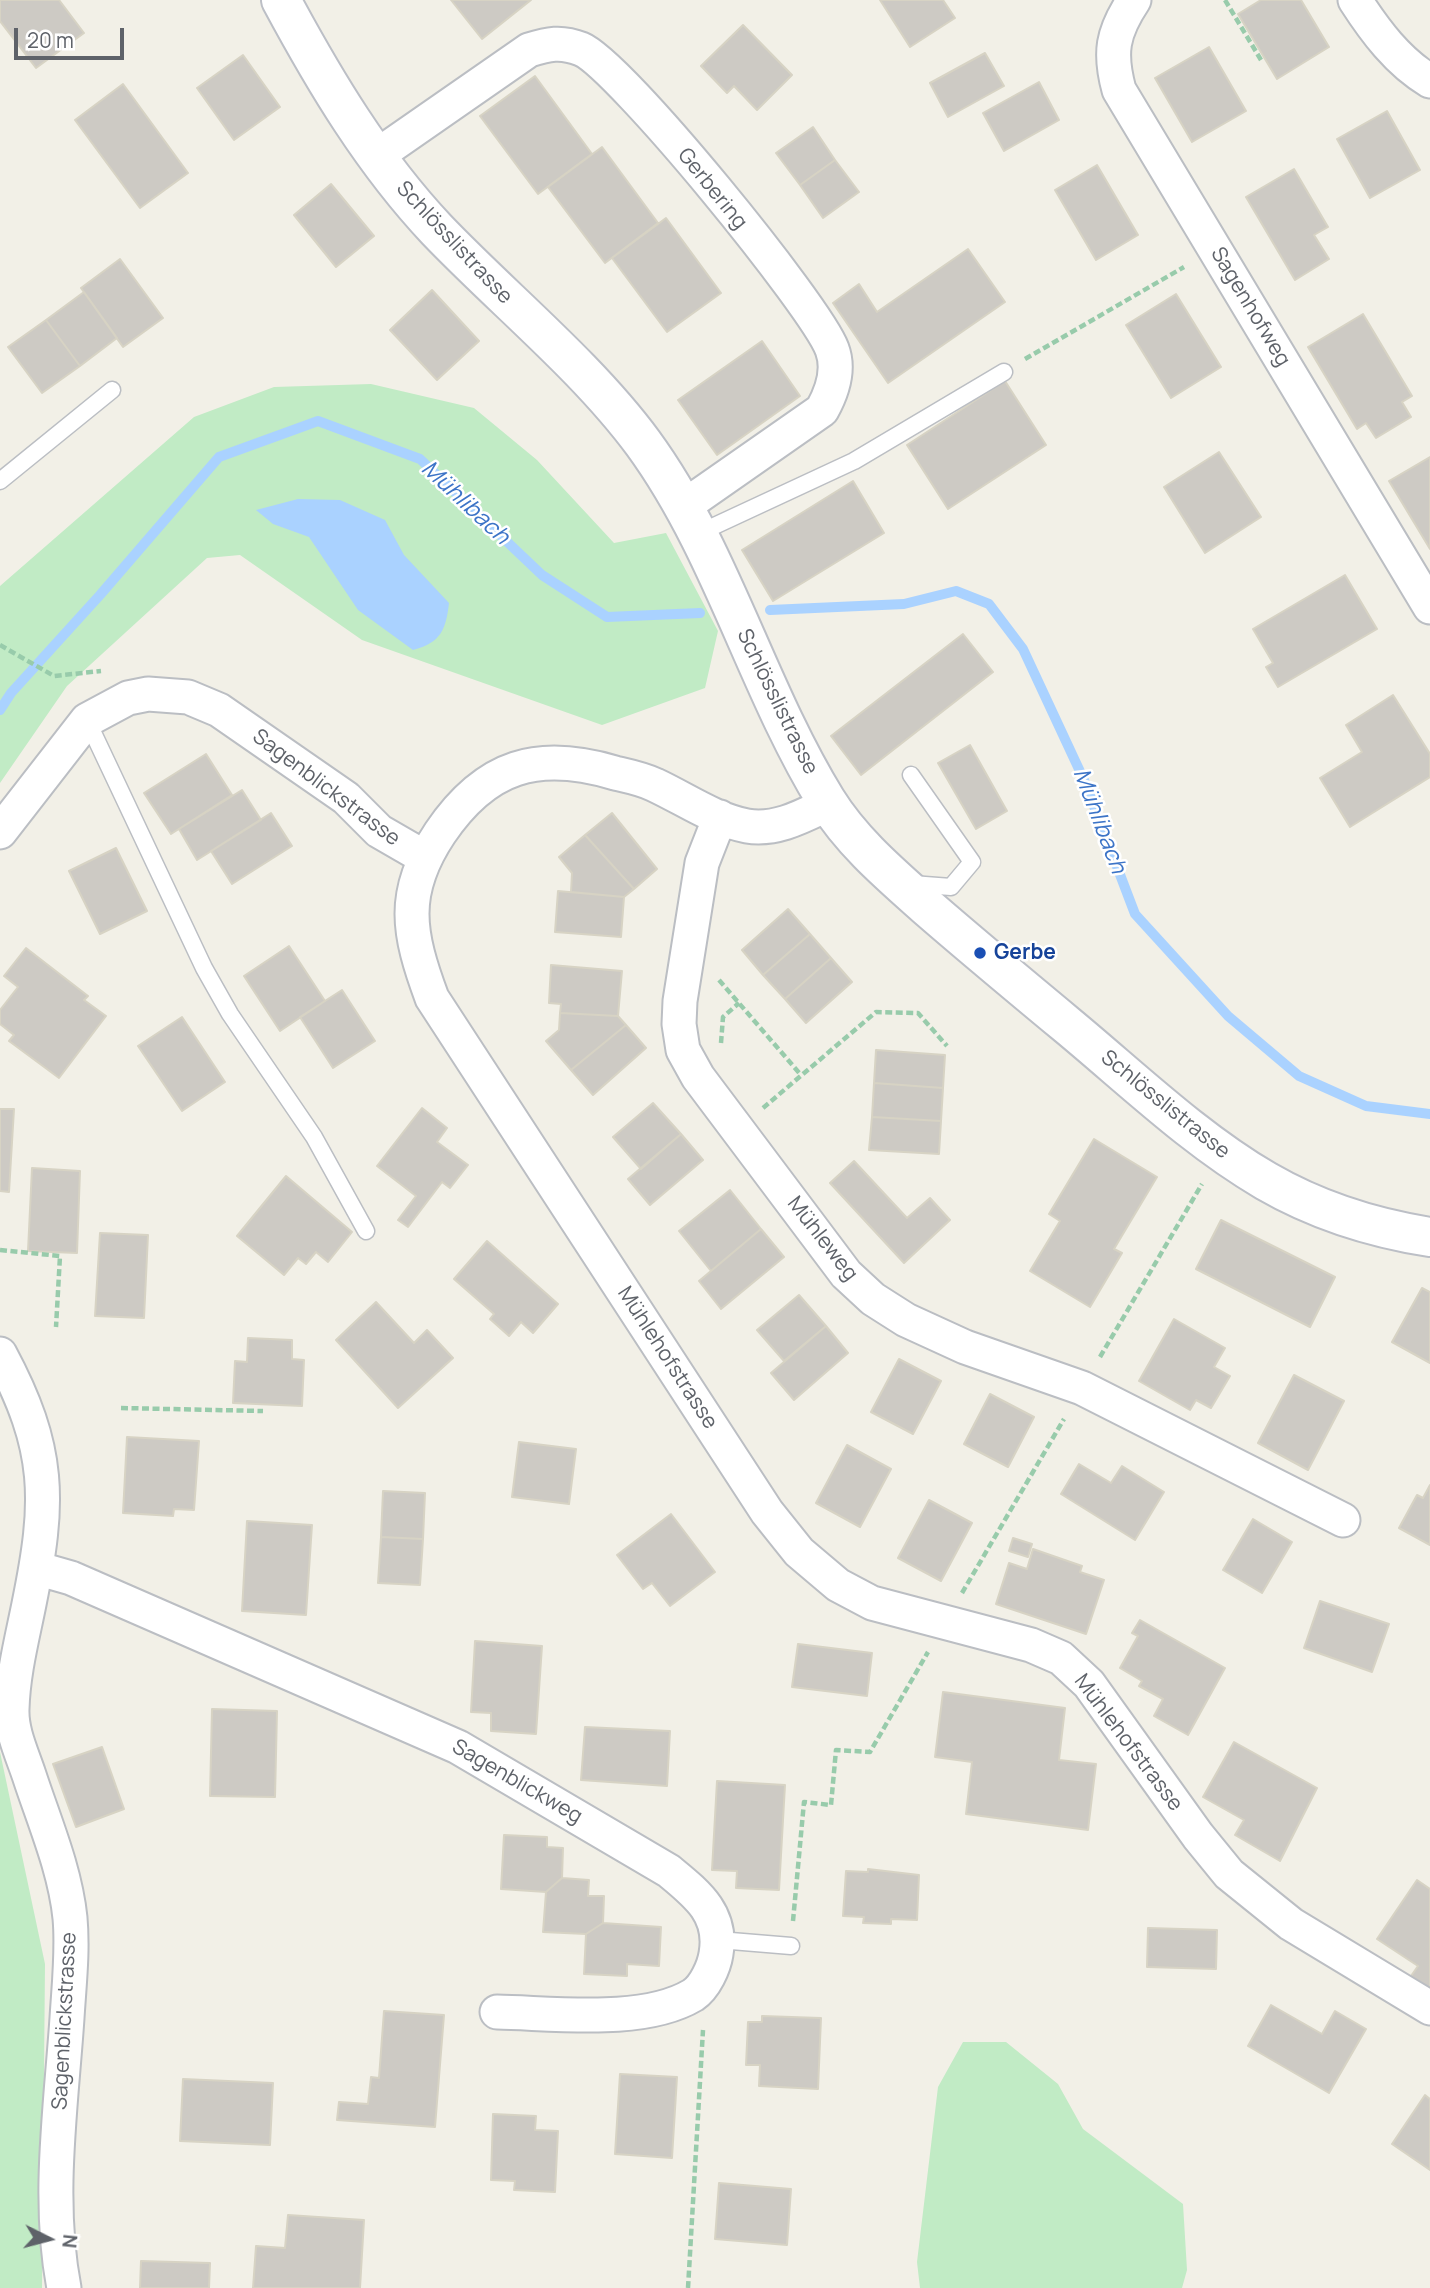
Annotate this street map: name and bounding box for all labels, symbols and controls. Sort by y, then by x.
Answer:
scale bar [18,14,128,58]
text: 20 m [27,26,74,54]
street label: Gerbering [672,143,752,235]
street label: Schlösslistrasse [391,176,517,310]
street label: Sagenhofweg [1205,243,1295,371]
water label: Mühlibach [415,455,515,551]
street label: Schlösslistrasse [731,625,823,779]
street label: Sagenblickstrasse [247,724,405,852]
water label: Mühlibach [1066,765,1132,877]
place label: Gerbe [994,940,1056,966]
marker: Gerbe [972,945,988,961]
street label: Schlösslistrasse [1095,1045,1235,1165]
street label: Mühleweg [781,1192,863,1286]
street label: Mühlehofstrasse [612,1282,722,1434]
street label: Mühlehofstrasse [1068,1670,1188,1816]
street label: Sagenblickweg [447,1735,587,1829]
street label: Sagenblickstrasse [48,1931,82,2111]
north arrow [14,2204,84,2274]
text: N [56,2233,84,2249]

